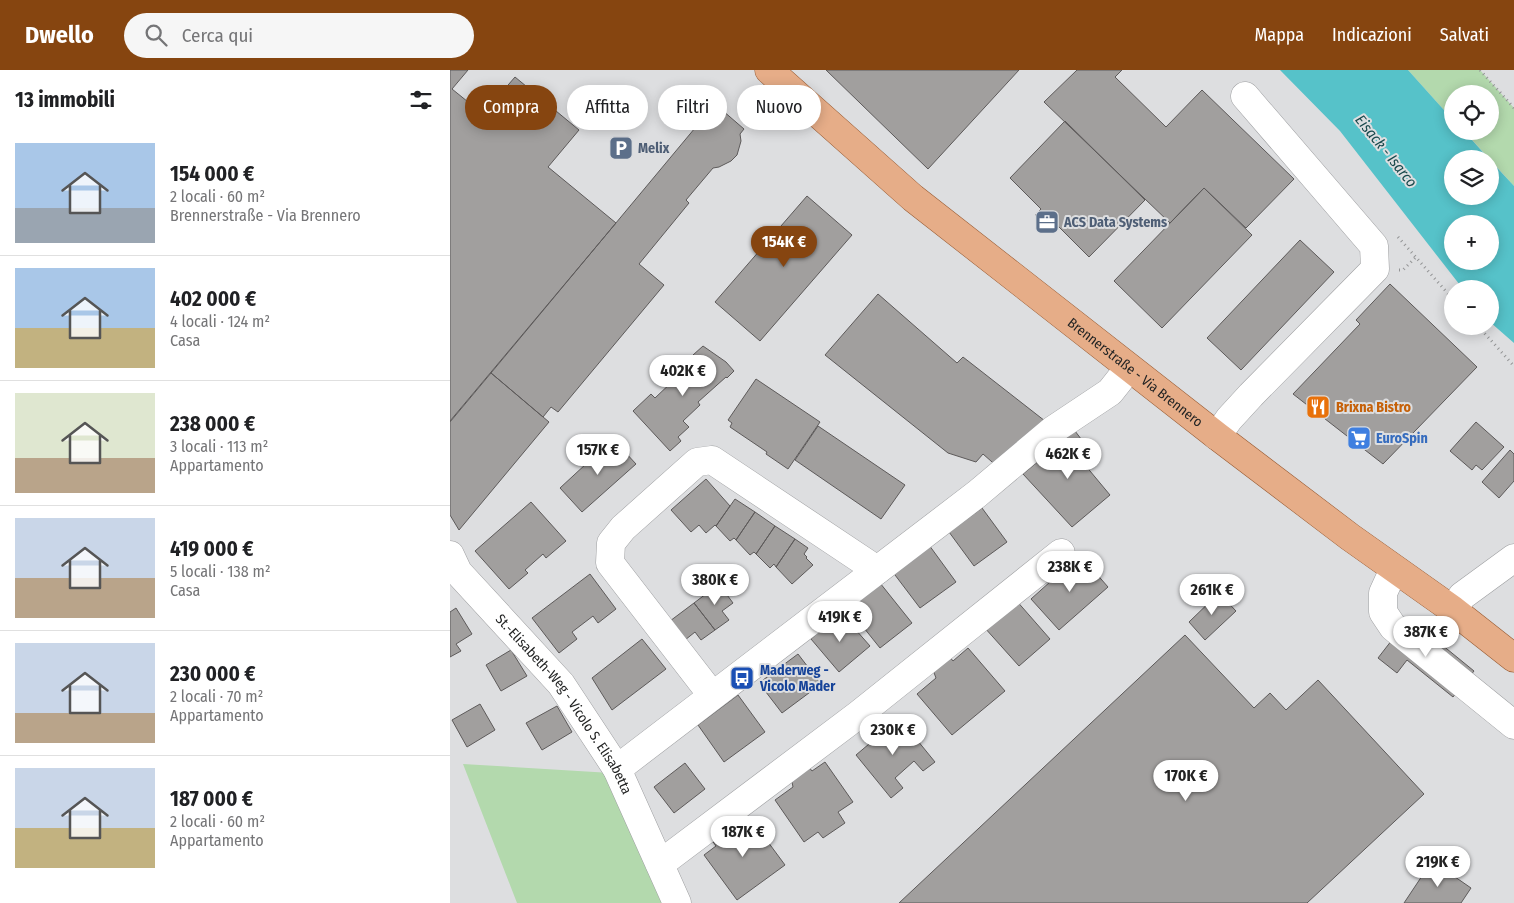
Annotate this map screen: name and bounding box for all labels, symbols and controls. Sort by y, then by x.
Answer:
search box [124,13,474,58]
text: Dwello [25,21,94,49]
icon: search [142,21,170,49]
text: Cerca qui [182,24,253,47]
text: Mappa [1255,24,1304,46]
text: Indicazioni [1332,24,1412,46]
text: Salvati [1440,24,1489,46]
chip: Compra [465,85,557,130]
chip: Affitta [567,85,648,130]
chip: Filtri [658,85,727,130]
chip: Nuovo [737,85,821,130]
map controls [1444,85,1499,335]
button: locate [1444,85,1499,140]
icon: filters [407,86,435,114]
text: 13 immobili [15,87,115,113]
water label: Eisack - Isarco [1351,111,1421,191]
parking icon: Melix [608,135,634,161]
place label: Melix [638,140,670,157]
button: layers [1444,150,1499,205]
text: 154 000 € [170,161,254,187]
icon: home [55,163,115,223]
text: 2 locali · 60 m² [170,187,265,206]
text: Brennerstraße - Via Brennero [170,206,361,225]
office icon: ACS Data Systems [1034,209,1060,235]
place label: ACS Data Systems [1063,214,1167,231]
button: + [1444,215,1499,270]
pin: 154K € [743,226,825,268]
text: 154K € [762,232,806,251]
button: − [1444,280,1499,335]
text: 402 000 € [170,286,256,312]
icon: home [55,288,115,348]
text: 4 locali · 124 m² [170,312,270,331]
street label: Brennerstraße - Via Brennero [1064,314,1206,430]
text: Casa [170,331,200,350]
pin: 402K € [642,354,724,397]
text: 402K € [660,361,706,380]
restaurant icon: Brixna Bistro [1305,394,1331,420]
place label: Brixna Bistro [1336,399,1412,416]
text: 238 000 € [170,411,255,437]
icon: home [55,413,115,473]
supermarket icon: EuroSpin [1346,425,1372,451]
place label: EuroSpin [1376,430,1428,447]
pin: 157K € [557,434,639,476]
text: 3 locali · 113 m² [170,437,268,456]
pin: 462K € [1027,438,1109,480]
text: 157K € [577,440,619,459]
text: 462K € [1045,444,1091,463]
text: Appartamento [170,456,264,475]
text: 419 000 € [170,536,254,562]
icon: home [55,538,115,598]
pin: 238K € [1029,550,1111,593]
text: 238K € [1048,557,1092,576]
text: 5 locali · 138 m² [170,562,270,581]
pin: 380K € [674,564,756,606]
text: 380K € [692,570,738,589]
pin: 261K € [1171,574,1253,616]
text: 261K € [1191,580,1233,599]
text: Casa [170,581,200,600]
pin: 419K € [799,600,881,643]
text: 419K € [818,607,862,626]
street label: St.-Elisabeth-Weg - Vicolo S. Elisabetta [492,610,636,797]
pin: 387K € [1385,616,1467,658]
text: 387K € [1404,622,1448,641]
text: 230 000 € [170,661,256,687]
place label: Maderweg - Vicolo Mader [759,662,836,695]
icon: home [55,663,115,723]
bus stop icon: Maderweg - Vicolo Mader [729,665,755,691]
text: 2 locali · 70 m² [170,687,263,706]
text: Appartamento [170,706,264,725]
pin: 230K € [852,714,934,756]
text: 230K € [871,720,915,739]
pin: 170K € [1145,760,1227,802]
text: 170K € [1164,766,1208,785]
text: 187 000 € [170,786,253,812]
icon: home [55,788,115,848]
text: 2 locali · 60 m² [170,812,265,831]
pin: 187K € [702,816,784,858]
text: 187K € [721,822,765,841]
text: Appartamento [170,831,264,850]
pin: 219K € [1397,846,1479,888]
text: 219K € [1416,852,1460,871]

